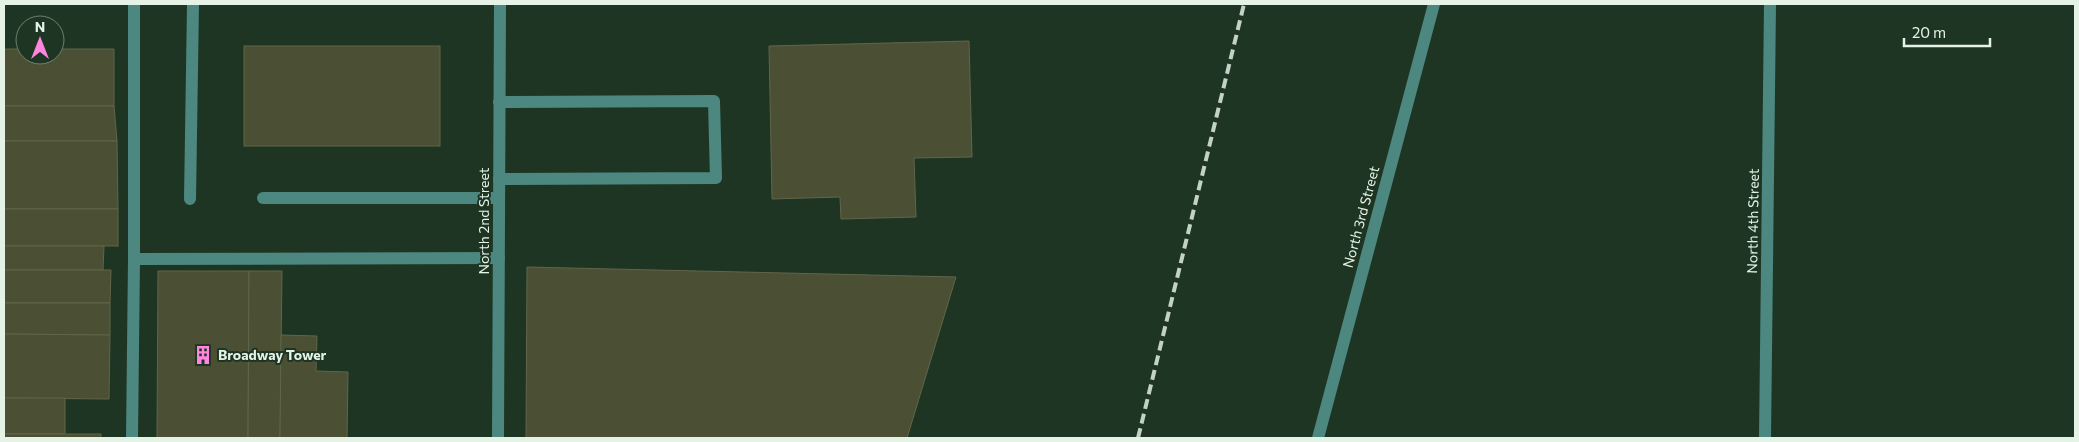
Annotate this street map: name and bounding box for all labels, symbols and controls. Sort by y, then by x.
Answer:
north arrow [15,15,65,65]
scale bar [1904,15,1990,47]
text: N [35,18,45,35]
text: 20 m [1912,23,1946,41]
street label: North 3rd Street [1339,164,1382,270]
street label: North 2nd Street [475,167,492,275]
street label: North 4th Street [1743,168,1762,274]
building icon: Broadway Tower [192,344,214,366]
place label: Broadway Tower [218,346,327,363]

